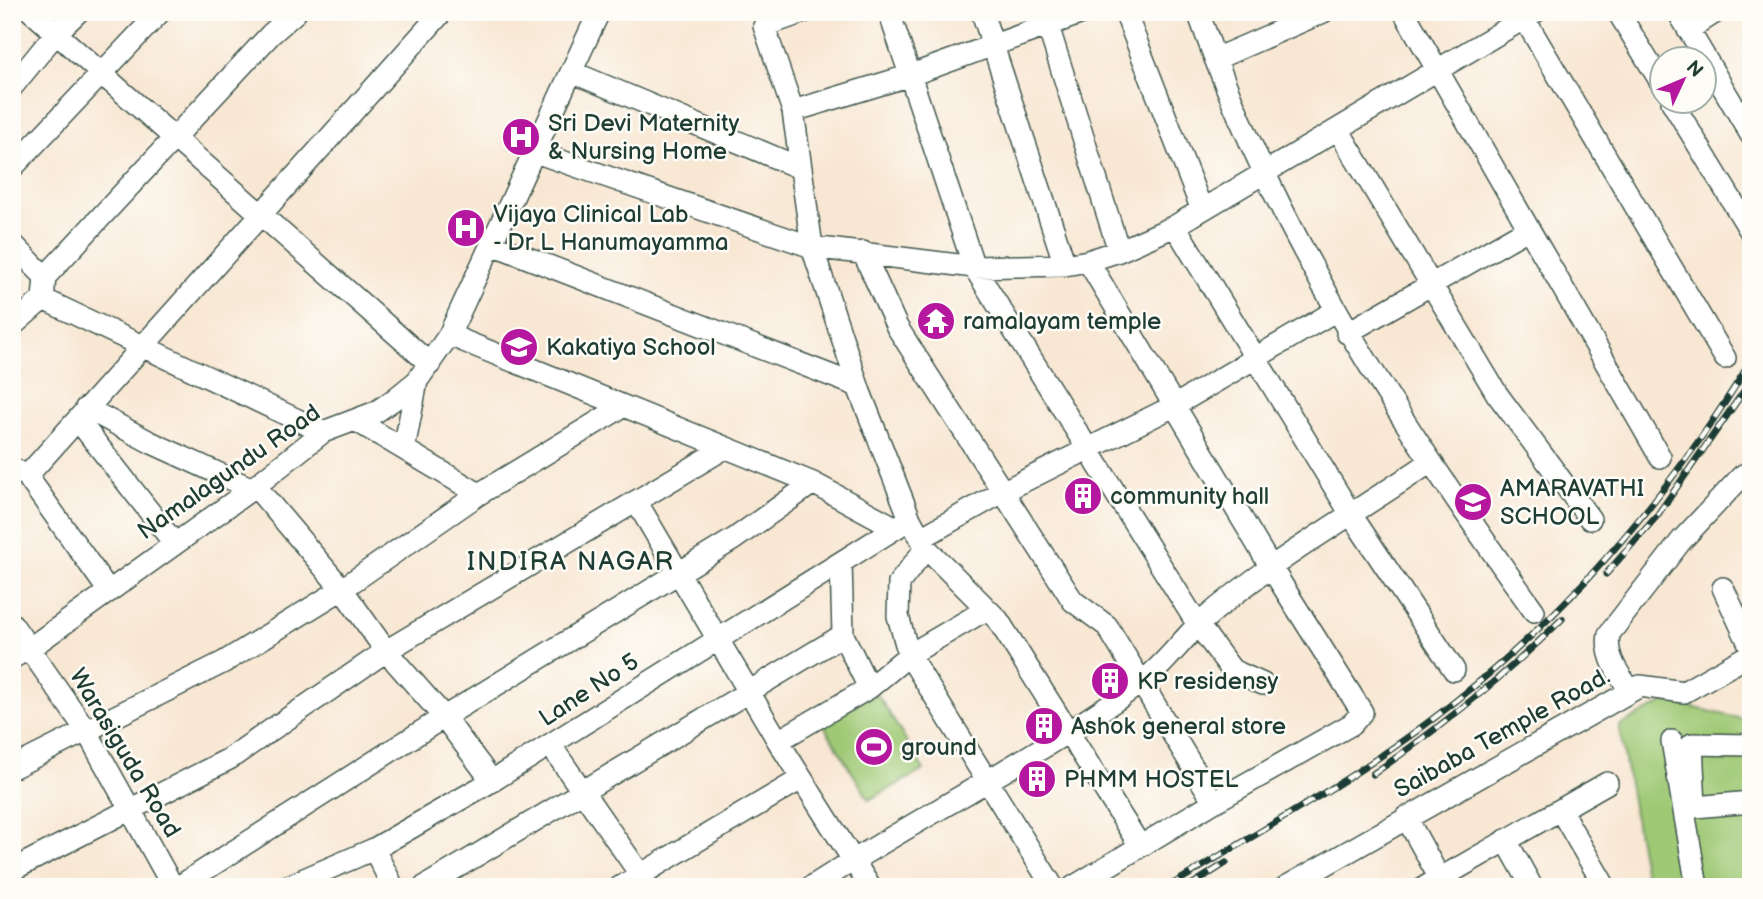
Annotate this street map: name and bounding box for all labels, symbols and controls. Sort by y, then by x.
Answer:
north arrow [1648,46,1718,116]
text: N [1681,56,1707,82]
place label: Sri Devi Maternity & Nursing Home [548,109,740,166]
hospital icon: Sri Devi Maternity & Nursing Home [500,116,542,158]
place label: Vijaya Clinical Lab - Dr L Hanumayamma [493,200,729,257]
hospital icon: Vijaya Clinical Lab - Dr L Hanumayamma [445,207,487,249]
temple icon: ramalayam temple [915,300,957,342]
place label: ramalayam temple [963,307,1161,336]
school or university icon: Kakatiya School [498,326,540,368]
place label: Kakatiya School [546,333,716,362]
street label: Namalagundu Road [132,398,326,546]
place label: AMARAVATHI SCHOOL [1500,474,1644,531]
building icon: community hall [1062,475,1104,517]
school or university icon: AMARAVATHI SCHOOL [1452,481,1494,523]
place label: community hall [1110,482,1269,511]
district label: INDIRA NAGAR [467,547,675,578]
street label: Lane No 5 [534,647,644,733]
building icon: KP residensy [1089,660,1131,702]
street label: Saibaba Temple Road. [1389,662,1615,804]
street label: Warasiguda Road [63,663,187,843]
place label: KP residensy [1137,667,1279,696]
building icon: Ashok general store [1023,705,1065,747]
place label: Ashok general store [1071,712,1286,741]
sports icon: ground [853,726,895,768]
place label: ground [901,733,977,762]
building icon: PHMM HOSTEL [1016,758,1058,800]
place label: PHMM HOSTEL [1064,765,1239,794]

